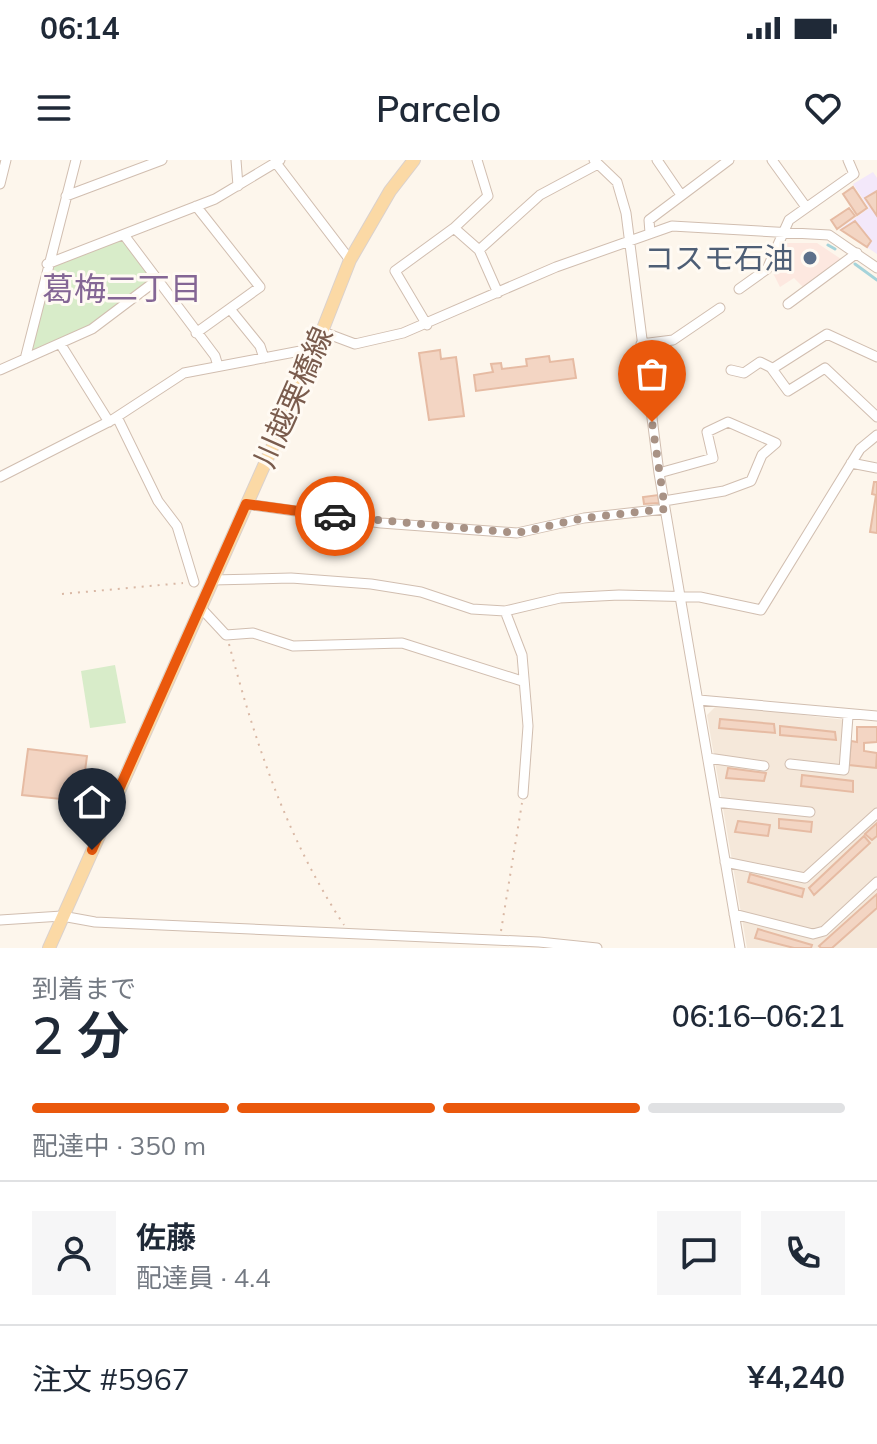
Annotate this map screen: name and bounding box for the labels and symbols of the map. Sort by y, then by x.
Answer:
place label: コスモ石油 [644,239,794,277]
marker: コスモ石油 [801,249,819,267]
district label: 葛梅二丁目 [42,268,202,308]
street label: 川越栗橋線 [245,321,341,473]
pin [618,340,686,422]
courier [295,476,375,556]
pin [58,768,126,850]

